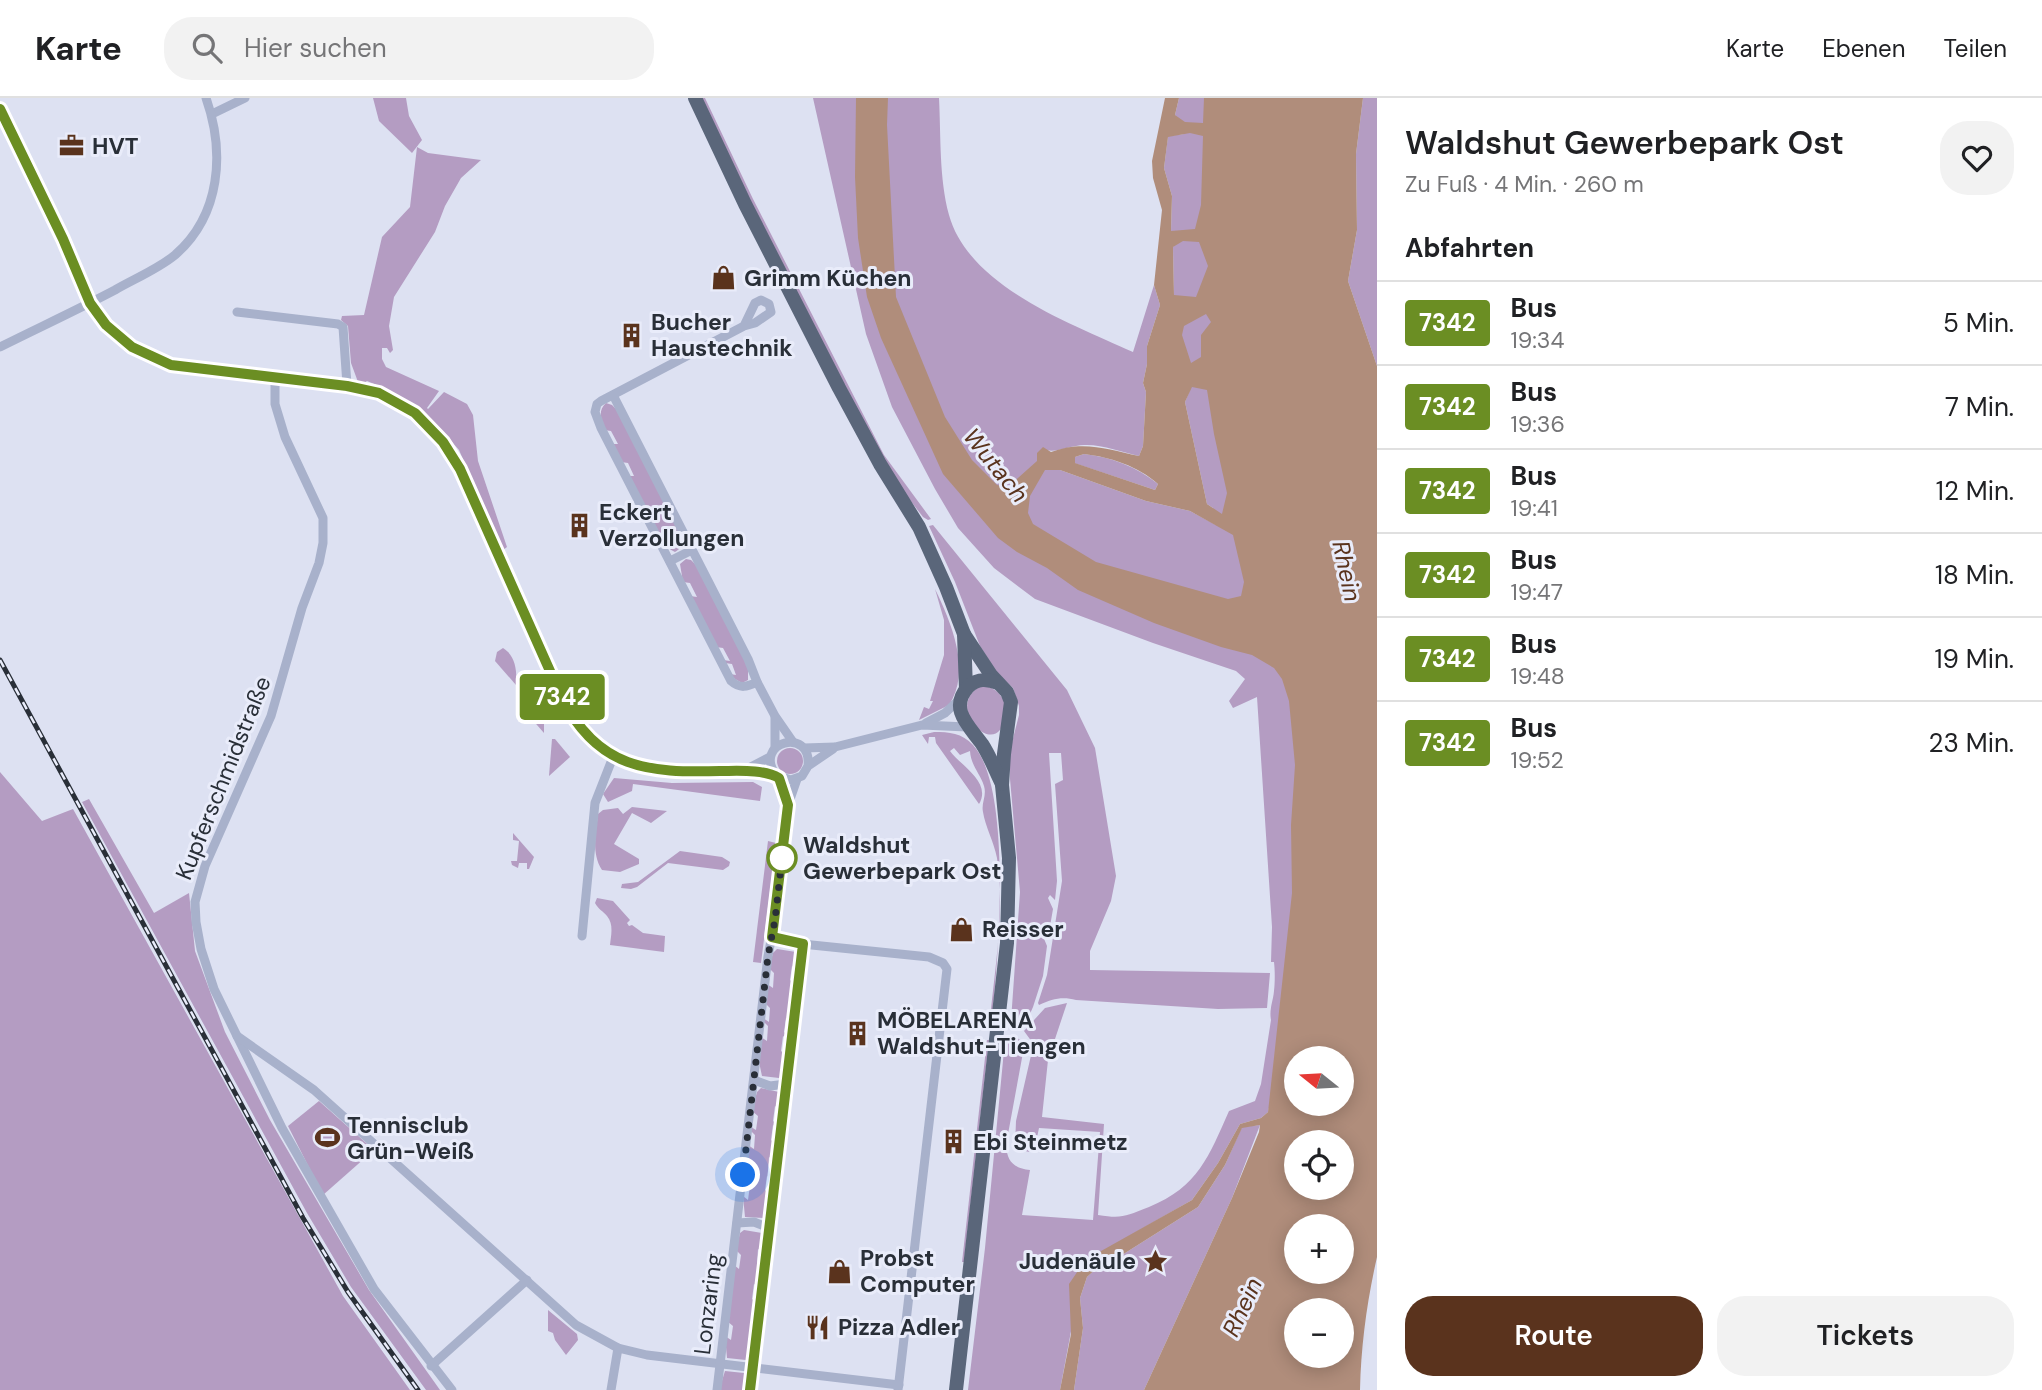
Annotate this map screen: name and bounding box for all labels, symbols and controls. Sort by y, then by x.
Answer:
search box [164,17,654,80]
text: Karte [35,27,122,70]
icon: search [188,29,226,67]
text: Hier suchen [244,31,387,65]
text: Karte [1726,33,1784,64]
text: Ebenen [1822,33,1906,64]
text: Teilen [1944,33,2007,64]
text: Waldshut Gewerbepark Ost [1405,121,1844,164]
button: heart [1940,121,2014,195]
place label: HVT [92,131,139,161]
office icon: HVT [58,132,86,160]
text: Zu Fuß · 4 Min. · 260 m [1405,169,1644,199]
text: Abfahrten [1405,231,1534,265]
place label: Grimm Küchen [744,263,912,293]
shop icon: Grimm Küchen [710,264,738,292]
text: Bus [1511,291,1557,325]
text: 5 Min. [1943,306,2014,340]
place label: Bucher Haustechnik [651,307,792,363]
text: 7342 [1419,307,1476,338]
building icon: Bucher Haustechnik [617,321,645,349]
text: 19:34 [1511,325,1564,355]
text: Bus [1511,375,1557,409]
text: 7 Min. [1945,390,2014,424]
text: 7342 [1419,391,1476,422]
text: 19:36 [1511,409,1565,439]
water label: Wutach [957,421,1035,509]
text: Bus [1511,459,1557,493]
text: 12 Min. [1936,474,2014,508]
text: 7342 [1419,475,1476,506]
text: 19:41 [1511,493,1558,523]
place label: Eckert Verzollungen [599,497,744,553]
building icon: Eckert Verzollungen [565,511,593,539]
water label: Rhein [1325,538,1369,604]
text: Bus [1511,543,1557,577]
text: 18 Min. [1935,558,2014,592]
text: 7342 [1419,559,1476,590]
text: 19:47 [1511,577,1563,607]
text: Bus [1511,627,1557,661]
text: 19 Min. [1934,642,2014,676]
text: 7342 [1419,643,1476,674]
text: 19:48 [1511,661,1565,691]
street label: Kupferschmidstraße [168,672,278,884]
line badge: 7342 [513,674,611,720]
text: 7342 [534,681,590,712]
text: Bus [1511,711,1557,745]
text: 23 Min. [1929,726,2014,760]
text: 7342 [1419,727,1476,758]
text: 19:52 [1511,745,1564,775]
place label: Waldshut Gewerbepark Ost [803,830,1001,886]
marker: Waldshut Gewerbepark Ost [767,843,797,873]
place label: Reisser [982,914,1064,944]
shop icon: Reisser [948,915,976,943]
place label: MÖBELARENA Waldshut-Tiengen [877,1005,1086,1061]
building icon: MÖBELARENA Waldshut-Tiengen [843,1019,871,1047]
north arrow [1284,1046,1354,1116]
map controls [1284,1046,1354,1368]
place label: Tennisclub Grün-Weiß [347,1110,474,1166]
sports icon: Tennisclub Grün-Weiß [313,1124,341,1152]
place label: Ebi Steinmetz [973,1127,1128,1157]
building icon: Ebi Steinmetz [939,1128,967,1156]
button: locate [1284,1130,1354,1200]
your location [725,1157,760,1192]
button: + [1284,1214,1354,1284]
place label: Probst Computer [860,1243,975,1299]
place label: Judenäule [1019,1246,1136,1276]
place icon: Judenäule [1142,1247,1170,1275]
street label: Lonzaring [687,1252,729,1356]
shop icon: Probst Computer [826,1257,854,1285]
water label: Rhein [1215,1273,1269,1341]
button: Route [1405,1296,1703,1376]
button: Tickets [1717,1296,2014,1376]
button: − [1284,1298,1354,1368]
place label: Pizza Adler [838,1312,960,1342]
restaurant icon: Pizza Adler [804,1313,832,1341]

